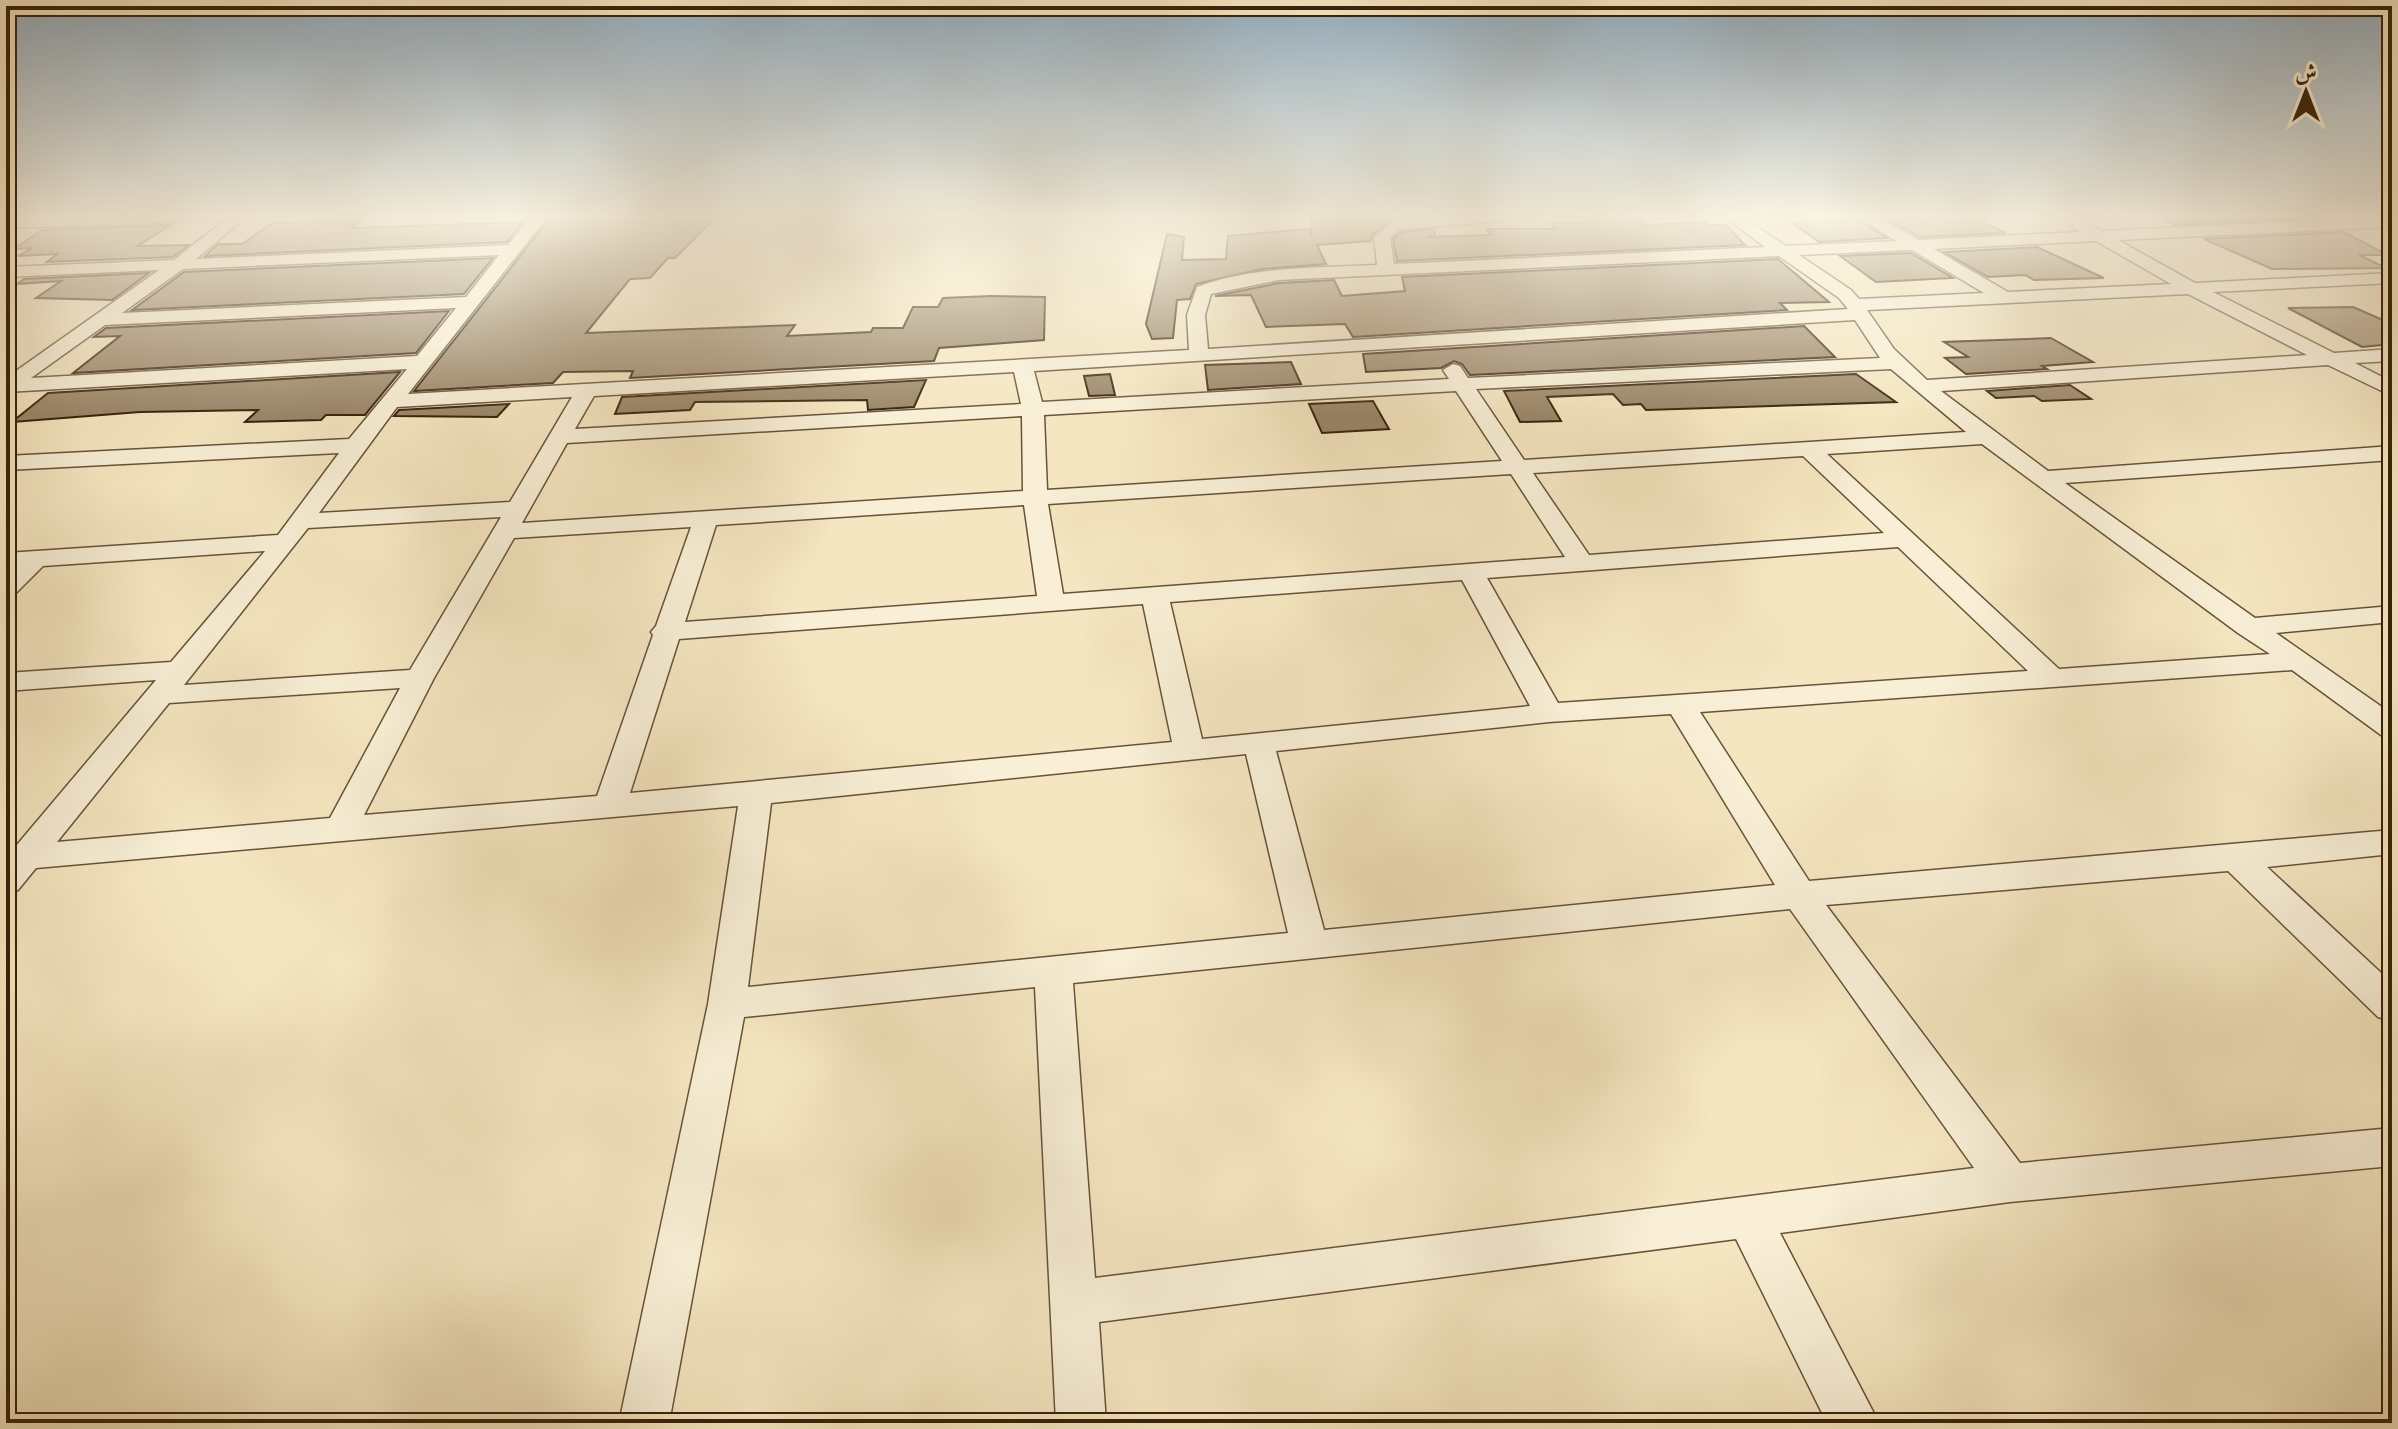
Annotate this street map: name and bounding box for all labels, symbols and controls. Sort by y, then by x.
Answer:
north arrow [2266,52,2346,132]
text: ش [2295,56,2317,88]

